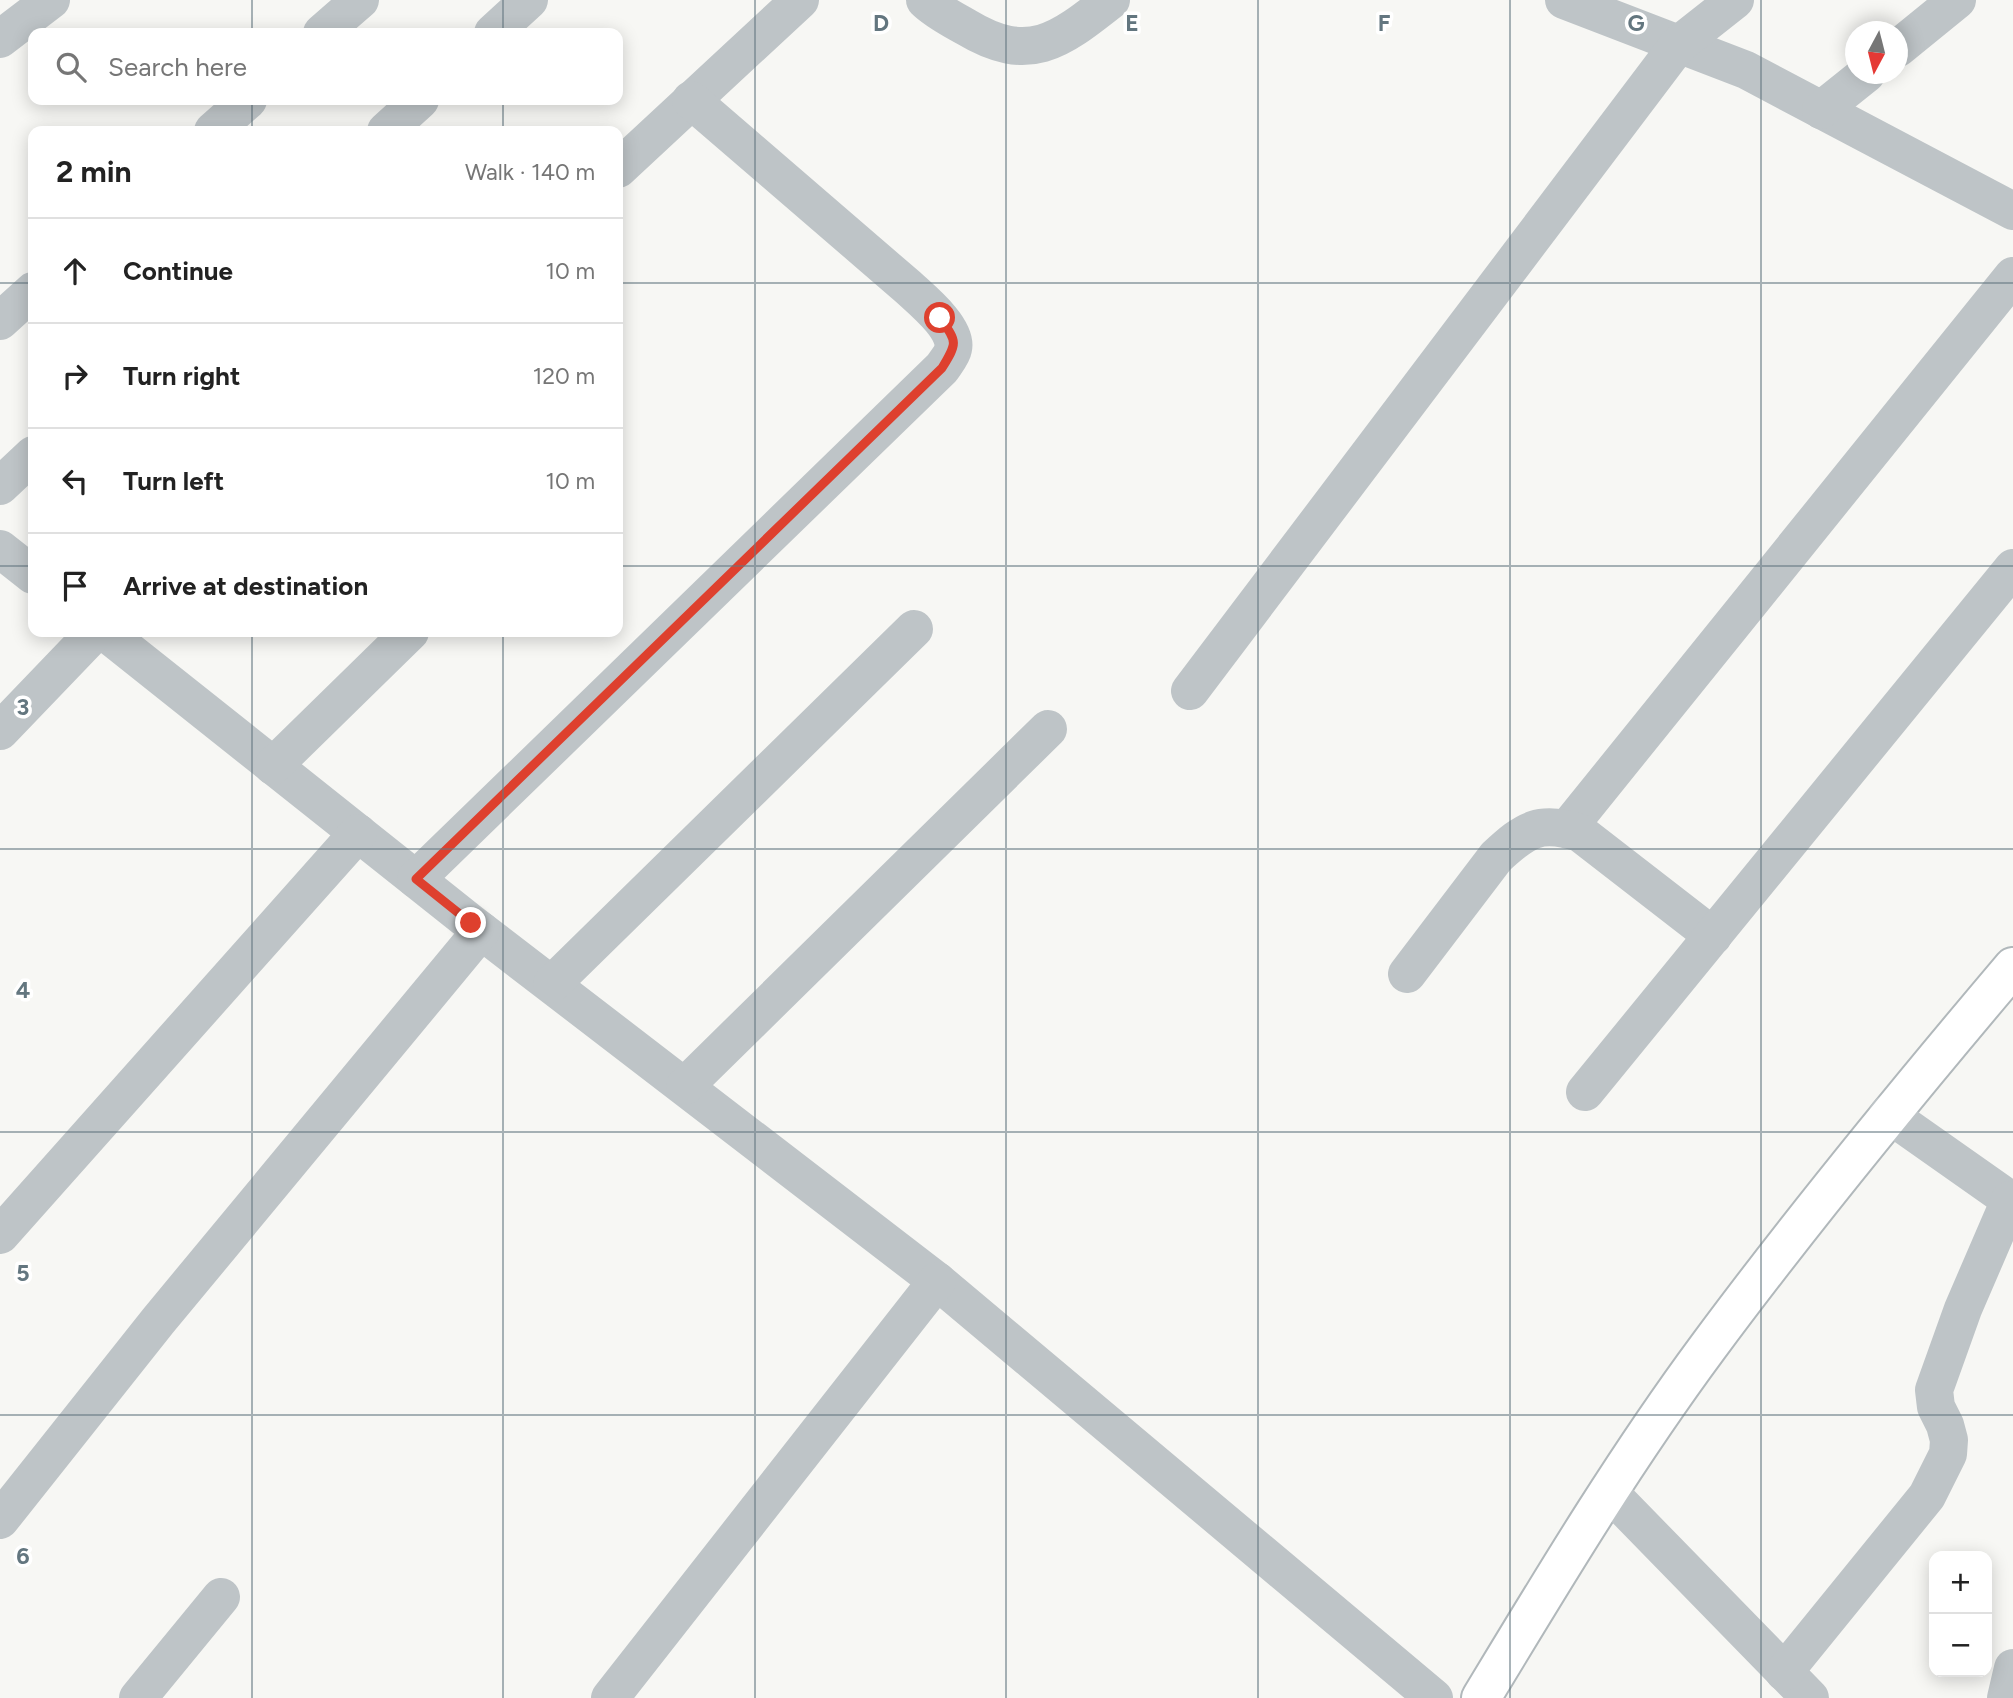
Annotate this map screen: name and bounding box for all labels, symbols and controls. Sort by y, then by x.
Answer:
text: D [873,9,889,37]
text: E [1125,9,1139,37]
text: F [1378,9,1391,37]
text: G [1627,9,1645,37]
north arrow [1845,21,1908,84]
search box [28,28,623,105]
icon: search [52,48,90,86]
text: Search here [108,51,247,83]
text: 2 min [56,153,132,190]
text: Walk · 140 m [465,158,595,186]
icon: ahead [56,252,94,290]
text: Continue [123,255,233,287]
text: 10 m [546,257,595,285]
route start [924,302,955,333]
icon: right [56,357,94,395]
text: Turn right [123,360,240,392]
text: 120 m [533,362,595,390]
icon: left [56,462,94,500]
text: Turn left [123,465,224,497]
text: 10 m [546,467,595,495]
icon: arrive [56,567,94,605]
text: Arrive at destination [123,570,368,602]
text: 3 [17,693,29,721]
route end [455,907,486,938]
text: 4 [16,976,30,1004]
text: 5 [16,1259,30,1287]
text: 6 [16,1542,30,1570]
map controls [1929,1551,1992,1677]
button: + [1929,1551,1992,1614]
button: − [1929,1614,1992,1677]

